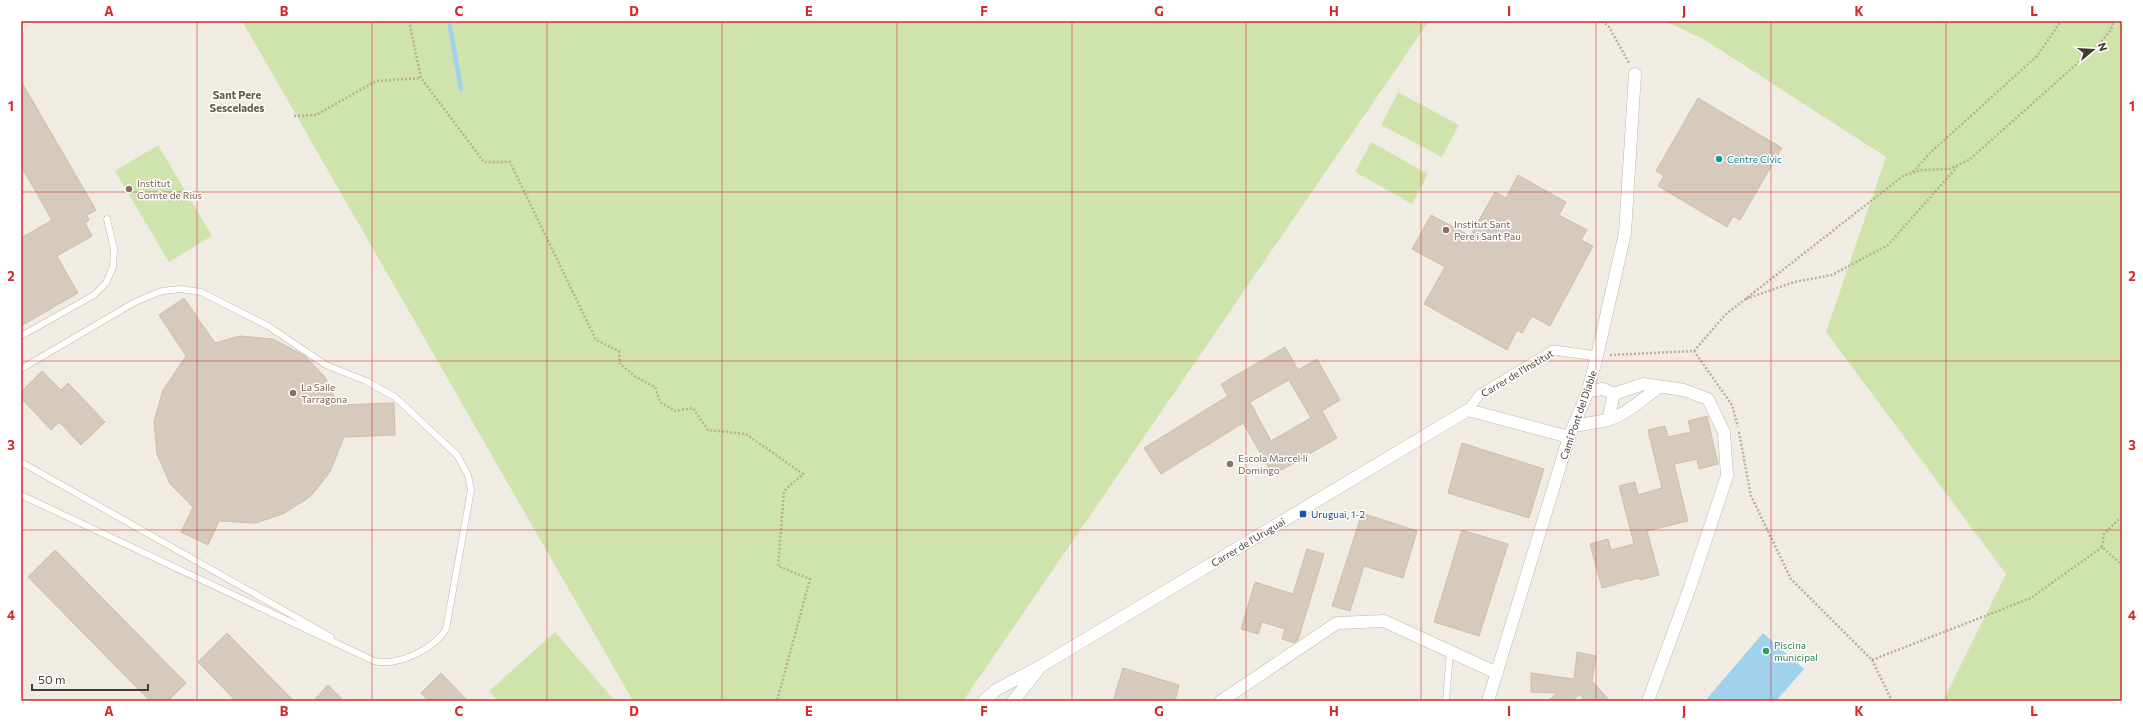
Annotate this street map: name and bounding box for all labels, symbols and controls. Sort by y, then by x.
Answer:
text: A [104,3,114,19]
text: B [280,3,289,19]
text: C [455,3,464,19]
text: D [629,3,639,19]
text: E [805,3,813,19]
text: F [980,3,988,19]
text: G [1154,3,1164,19]
text: H [1329,3,1339,19]
text: I [1507,3,1511,19]
text: J [1682,3,1686,19]
text: K [1854,3,1864,19]
text: L [2030,3,2038,19]
north arrow [2073,30,2113,70]
text: N [2096,41,2110,53]
district label: Sant Pere Sescelades [210,88,264,114]
text: 1 [8,98,14,114]
text: 1 [2129,98,2135,114]
place label: Centre Cívic [1727,153,1782,165]
marker: Centre Cívic [1714,154,1724,164]
place label: Institut Comte de Rius [137,177,203,201]
marker: Institut Comte de Rius [124,184,134,194]
place label: Institut Sant Pere i Sant Pau [1454,218,1521,242]
marker: Institut Sant Pere i Sant Pau [1441,225,1451,235]
text: 2 [7,268,15,284]
text: 2 [2128,268,2136,284]
street label: Carrer de l'Institut [1479,347,1555,399]
street label: Camí Pont del Diable [1557,369,1599,461]
place label: La Salle Tarragona [301,381,347,405]
marker: La Salle Tarragona [288,388,298,398]
text: 3 [7,437,15,453]
text: 3 [2128,437,2136,453]
place label: Escola Marcel·lí Domingo [1238,452,1308,476]
marker: Escola Marcel·lí Domingo [1225,459,1235,469]
place label: Uruguai, 1-2 [1311,508,1365,520]
marker: Uruguai, 1-2 [1298,509,1308,519]
street label: Carrer de l'Uruguai [1209,515,1287,569]
text: 4 [7,607,15,623]
text: 4 [2128,607,2136,623]
place label: Piscina municipal [1774,639,1818,663]
marker: Piscina municipal [1761,646,1771,656]
scale bar [32,666,148,692]
text: 50 m [38,672,66,686]
text: A [104,703,114,719]
text: B [280,703,289,719]
text: C [455,703,464,719]
text: D [629,703,639,719]
text: E [805,703,813,719]
text: F [980,703,988,719]
text: G [1154,703,1164,719]
text: H [1329,703,1339,719]
text: I [1507,703,1511,719]
text: J [1682,703,1686,719]
text: K [1854,703,1864,719]
text: L [2030,703,2038,719]

